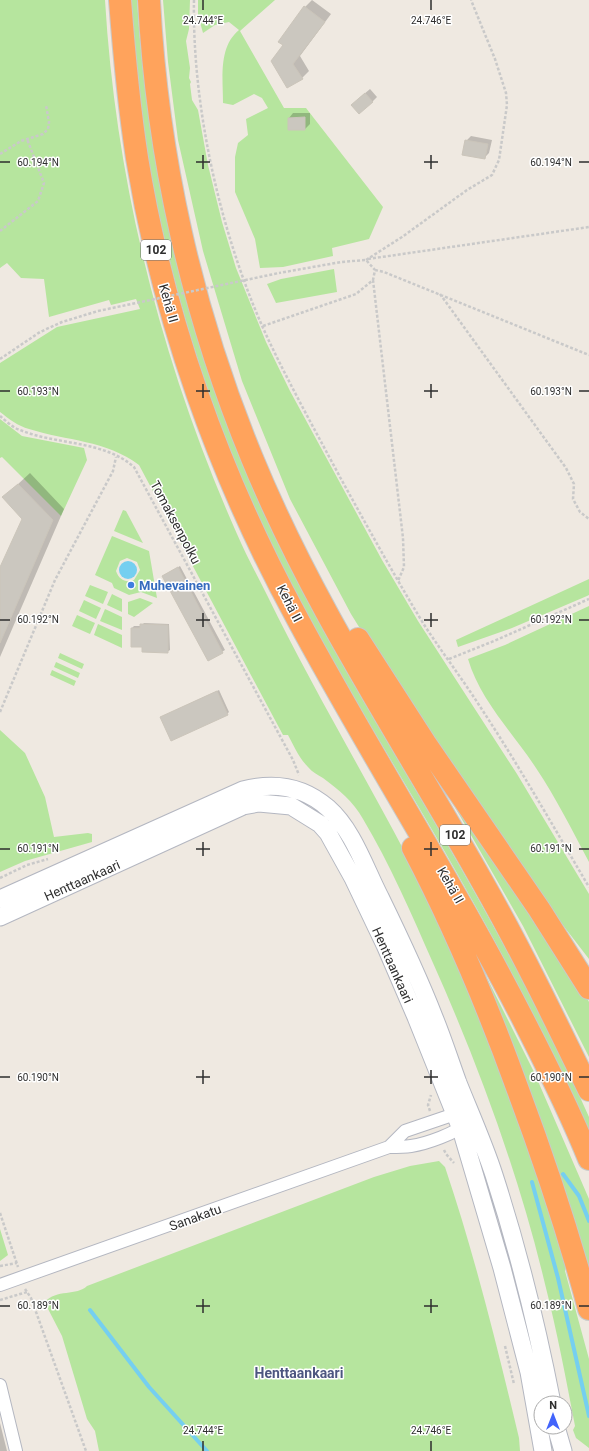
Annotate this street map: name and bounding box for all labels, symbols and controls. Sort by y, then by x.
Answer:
text: 24.744°E [183,15,223,26]
text: 24.746°E [411,15,451,26]
text: 60.194°N [17,157,59,168]
text: 60.194°N [530,157,572,168]
road number: 102 [141,240,171,260]
street label: Kehä II [156,282,181,324]
text: 60.193°N [17,386,59,397]
text: 60.193°N [530,386,572,397]
street label: Tomaksenpolku [147,478,204,566]
place label: Muhevainen [139,578,210,593]
marker: Muhevainen [126,580,136,590]
street label: Kehä II [274,582,305,624]
text: 60.192°N [17,614,59,625]
text: 60.192°N [530,614,572,625]
road number: 102 [440,825,470,845]
text: 60.191°N [17,843,59,854]
text: 60.191°N [530,843,572,854]
street label: Henttaankaari [42,857,122,904]
street label: Kehä II [434,864,467,906]
street label: Henttaankaari [369,925,416,1005]
text: 60.190°N [17,1072,59,1083]
text: 60.190°N [530,1072,572,1083]
street label: Sanakatu [167,1201,223,1234]
text: 60.189°N [17,1300,59,1311]
text: 60.189°N [530,1300,572,1311]
district label: Henttaankaari [255,1365,343,1381]
north arrow [533,1395,573,1435]
text: N [549,1399,557,1412]
text: 24.744°E [183,1425,223,1436]
text: 24.746°E [411,1425,451,1436]

